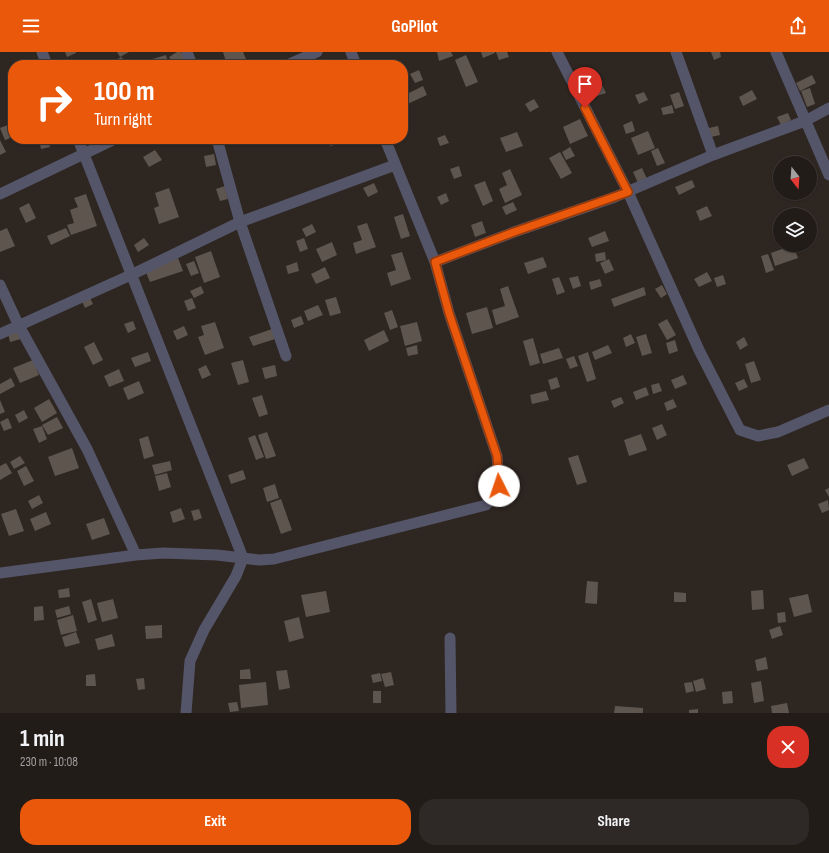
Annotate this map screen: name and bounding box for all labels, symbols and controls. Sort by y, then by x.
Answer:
icon: menu [20,15,42,37]
icon: share [787,15,809,37]
text: GoPilot [391,16,438,37]
pin [568,67,602,108]
icon: arrive [574,73,596,95]
text: 100 m [94,75,155,108]
icon: right [28,76,80,128]
text: Turn right [94,109,152,130]
north arrow [773,156,817,200]
map controls [773,156,817,252]
button: layers [773,208,817,252]
position arrow [478,465,520,507]
text: 1 min [20,724,65,753]
button: close [767,726,809,768]
text: 230 m · 10:08 [20,754,78,770]
button: Exit [20,799,411,845]
button: Share [419,799,809,845]

